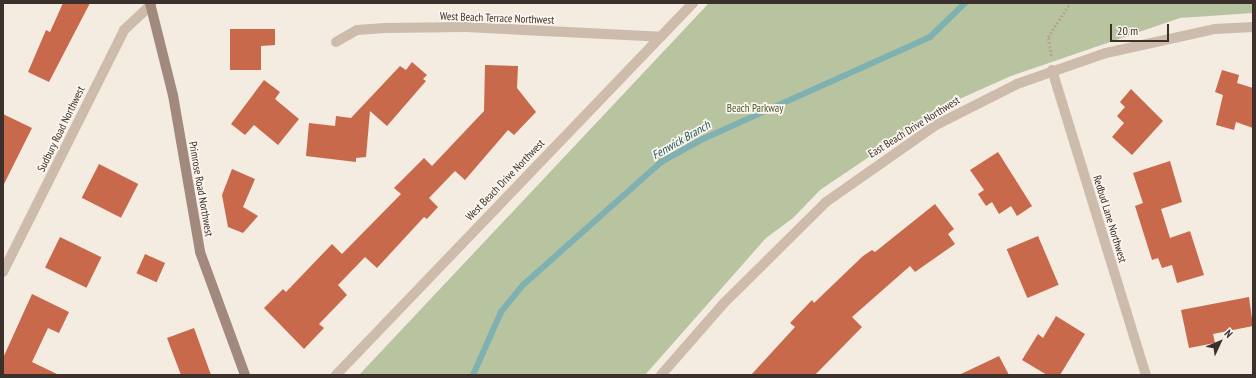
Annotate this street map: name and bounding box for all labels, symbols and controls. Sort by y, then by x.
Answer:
street label: West Beach Terrace Northwest [439,9,555,27]
scale bar [1112,16,1171,42]
text: 20 m [1117,23,1138,38]
street label: Sudbury Road Northwest [34,84,88,174]
street label: East Beach Drive Northwest [866,94,962,160]
park label: Beach Parkway [727,101,783,115]
water label: Fenwick Branch [649,118,713,162]
street label: West Beach Drive Northwest [463,137,547,223]
street label: Primrose Road Northwest [186,140,216,238]
street label: Redbud Lane Northwest [1090,174,1130,264]
north arrow [1200,322,1240,362]
text: N [1222,327,1236,341]

